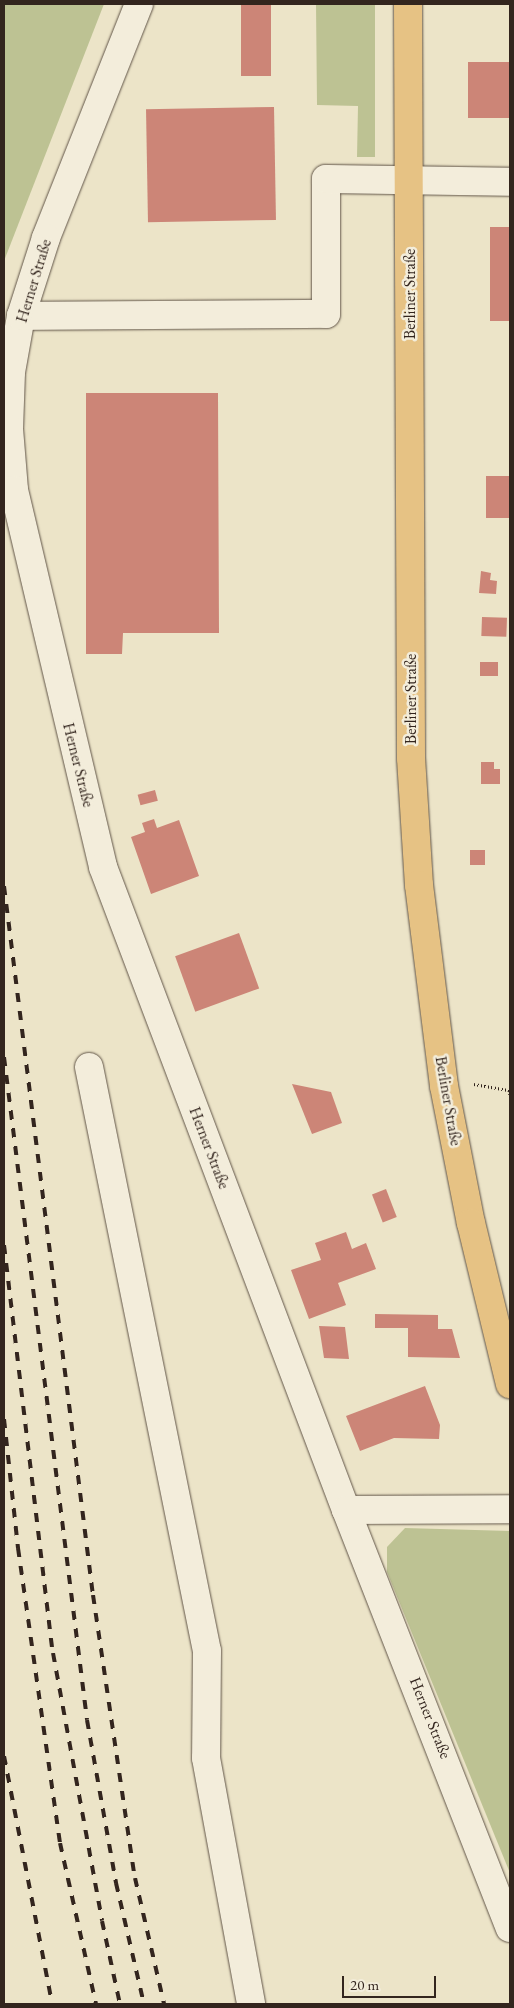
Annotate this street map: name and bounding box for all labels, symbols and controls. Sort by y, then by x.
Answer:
street label: Herner Straße [12,237,56,325]
street label: Berliner Straße [400,249,420,339]
street label: Berliner Straße [401,654,421,744]
street label: Herner Straße [58,721,98,809]
street label: Berliner Straße [431,1055,465,1147]
street label: Herner Straße [185,1104,233,1192]
street label: Herner Straße [405,1674,455,1762]
scale bar [344,1966,438,1998]
text: 20 m [350,1975,379,1994]

